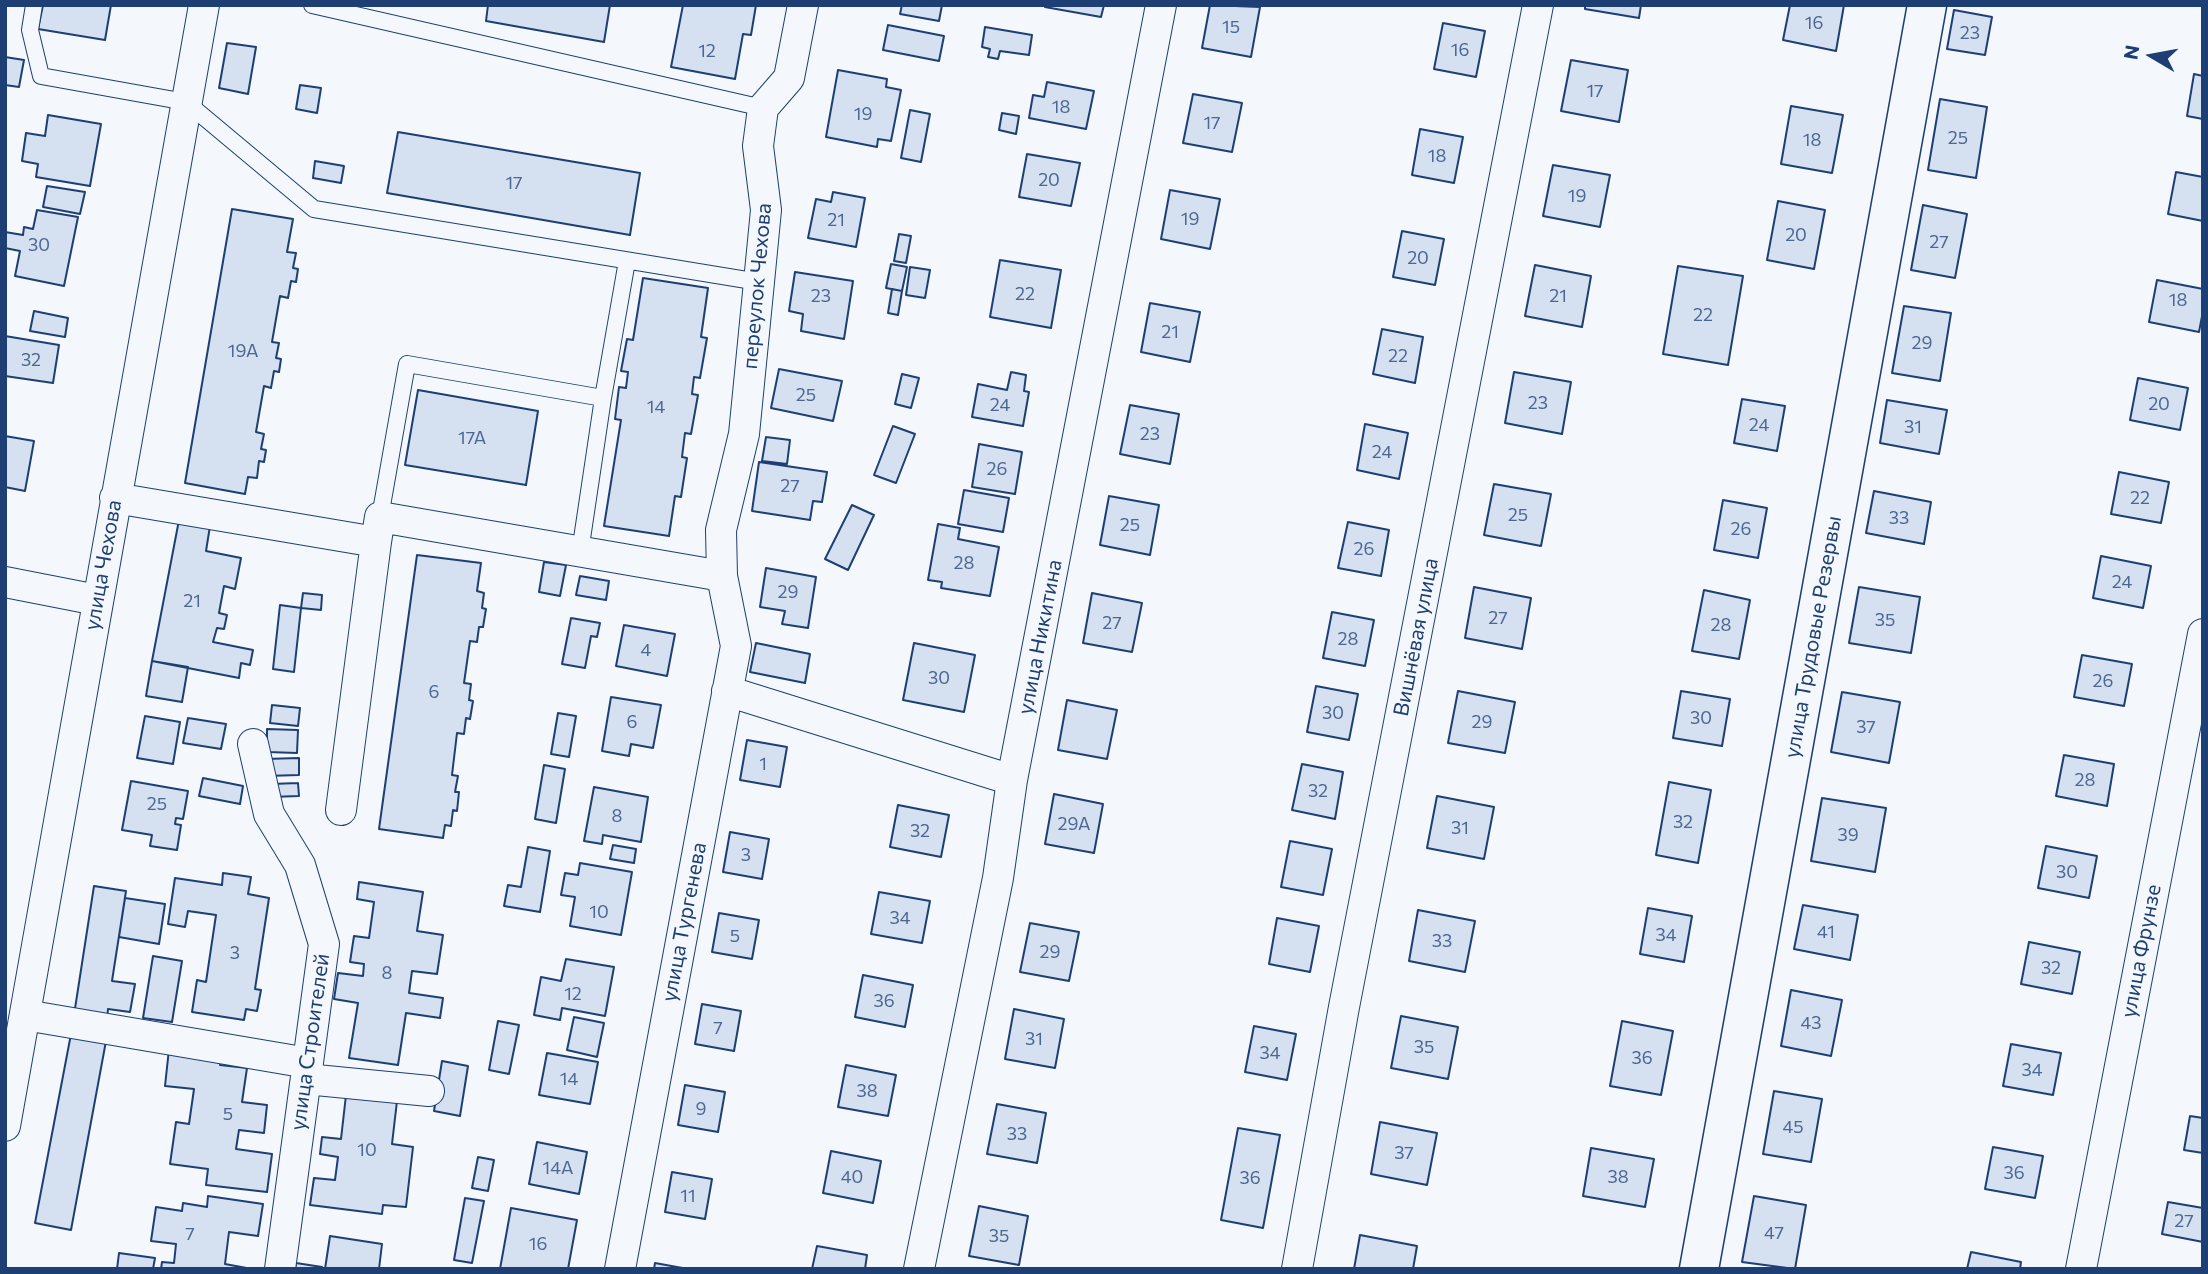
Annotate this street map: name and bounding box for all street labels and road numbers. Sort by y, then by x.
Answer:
street label: переулок Чехова [737,202,777,370]
street label: улица Чехова [79,498,127,632]
street label: улица Трудовые Резервы [1779,514,1847,760]
street label: Вишнёвая улица [1388,556,1444,718]
street label: улица Никитина [1013,557,1067,717]
street label: улица Тургенева [656,840,712,1004]
street label: улица Фрунзе [2116,882,2166,1020]
street label: улица Строителей [285,952,335,1132]

